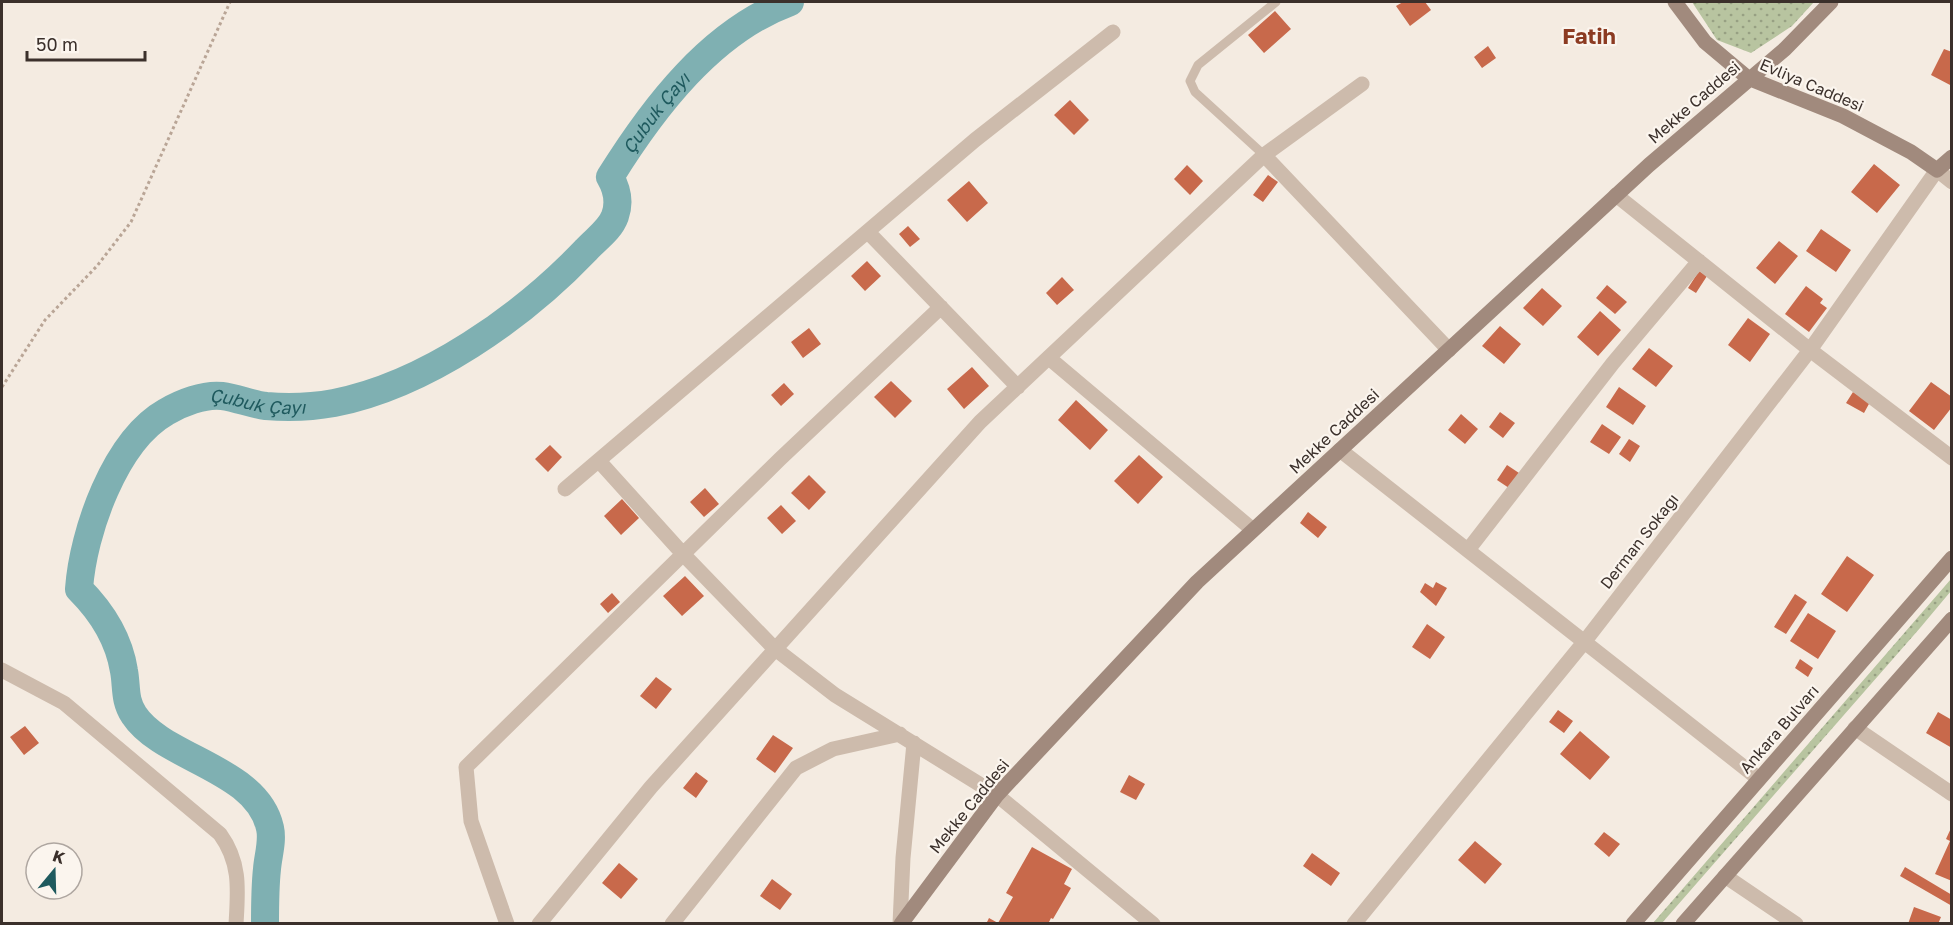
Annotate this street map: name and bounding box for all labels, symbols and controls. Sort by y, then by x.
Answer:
district label: Fatih [1562,22,1616,49]
scale bar [27,24,146,62]
text: 50 m [36,33,78,55]
street label: Evliya Caddesi [1757,54,1867,116]
street label: Mekke Caddesi [1644,56,1744,148]
water label: Çubuk Çayı [617,67,695,158]
street label: Mekke Caddesi [1285,384,1383,478]
water label: Çubuk Çayı [209,385,307,418]
street label: Derman Sokağı [1596,489,1682,593]
street label: Ankara Bulvarı [1735,681,1823,777]
street label: Mekke Caddesi [925,755,1013,857]
north arrow [24,841,84,901]
text: K [50,845,68,868]

